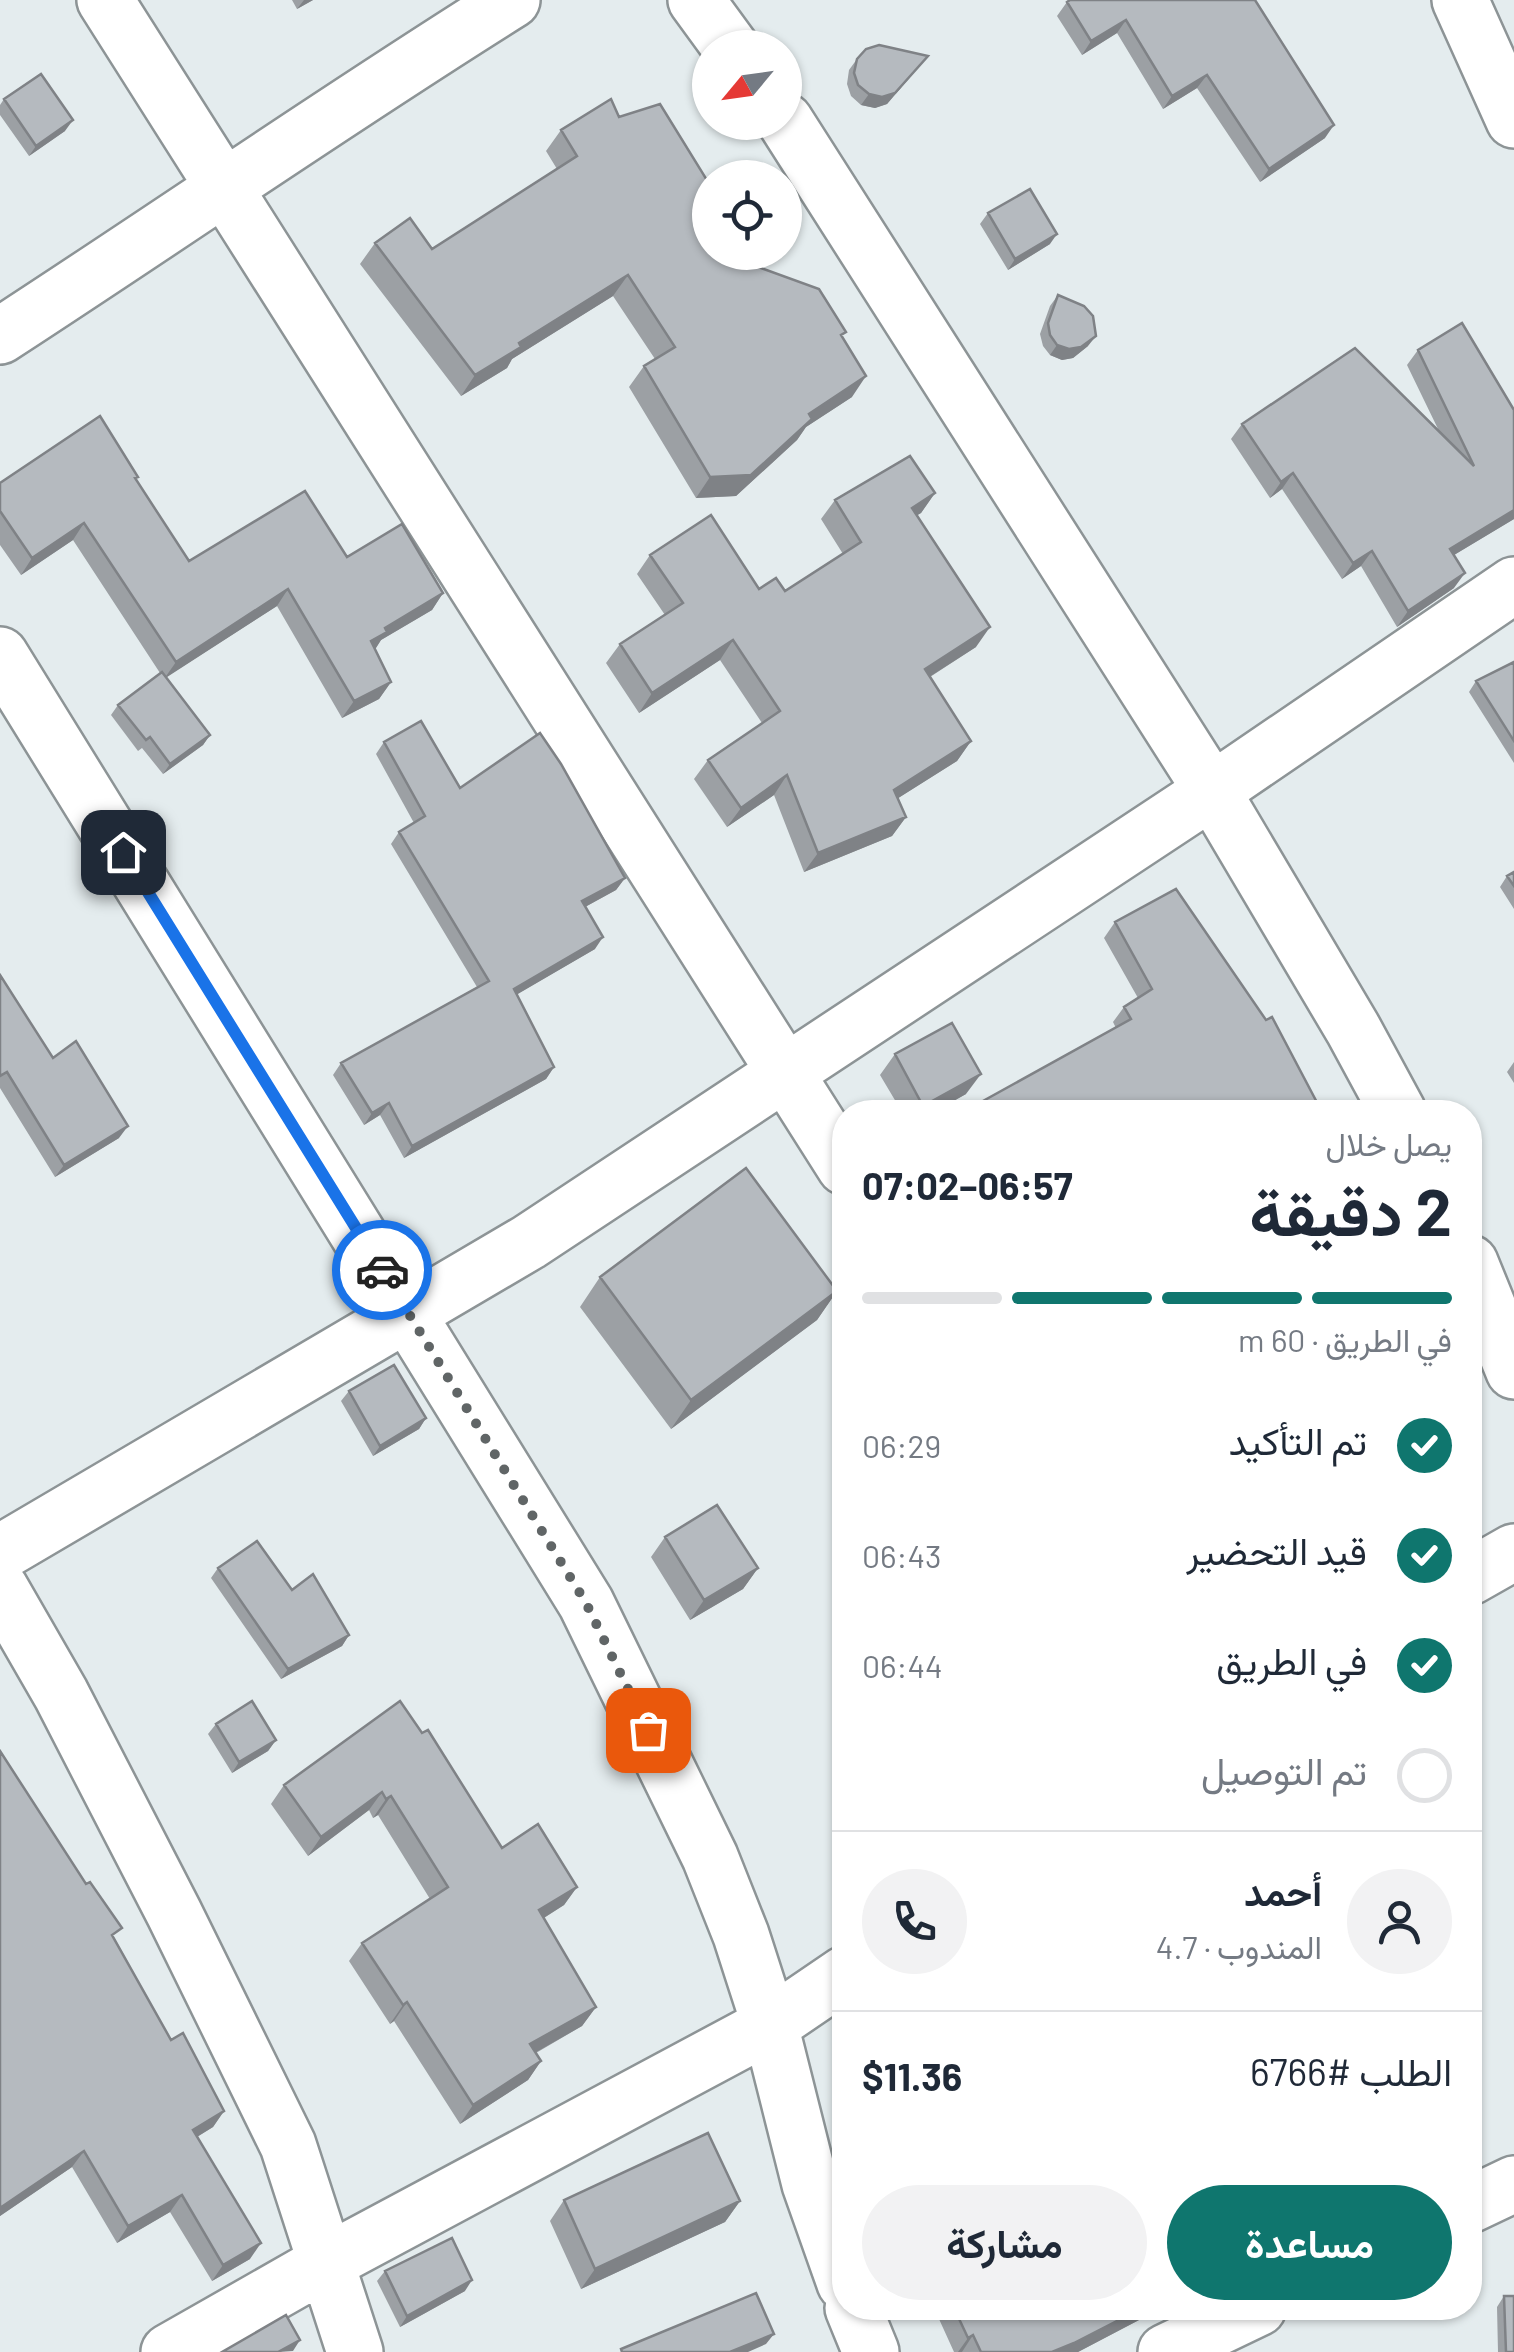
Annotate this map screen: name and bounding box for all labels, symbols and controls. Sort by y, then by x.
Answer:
north arrow [692,30,802,140]
map controls [692,30,802,270]
button: locate [692,160,802,270]
pin [81,810,166,895]
icon: home [96,825,151,880]
text: يصل خلال [1325,1124,1452,1162]
text: 06:57–07:02 [862,1162,1073,1208]
text: 2 دقيقة [1249,1171,1452,1249]
courier [332,1220,432,1320]
icon: car [355,1243,410,1298]
text: في الطريق · 60 m [1238,1320,1452,1358]
text: تم التأكيد [1229,1417,1367,1463]
icon: check [1397,1418,1452,1473]
text: 06:29 [862,1426,941,1464]
text: قيد التحضير [1186,1527,1367,1573]
icon: check [1397,1528,1452,1583]
text: 06:43 [862,1536,942,1574]
text: في الطريق [1216,1637,1367,1683]
icon: check [1397,1638,1452,1693]
text: 06:44 [862,1646,943,1684]
pin [606,1688,691,1773]
icon: bag [621,1703,676,1758]
text: تم التوصيل [1201,1747,1367,1793]
text: أحمد [1244,1868,1322,1914]
button: phone [862,1869,967,1974]
button: person [1347,1869,1452,1974]
text: المندوب · 4.7 [1156,1927,1322,1965]
text: الطلب #6766 [1250,2048,1452,2094]
text: $11.36 [862,2053,962,2099]
button: مشاركة [862,2185,1147,2300]
button: مساعدة [1167,2185,1452,2300]

